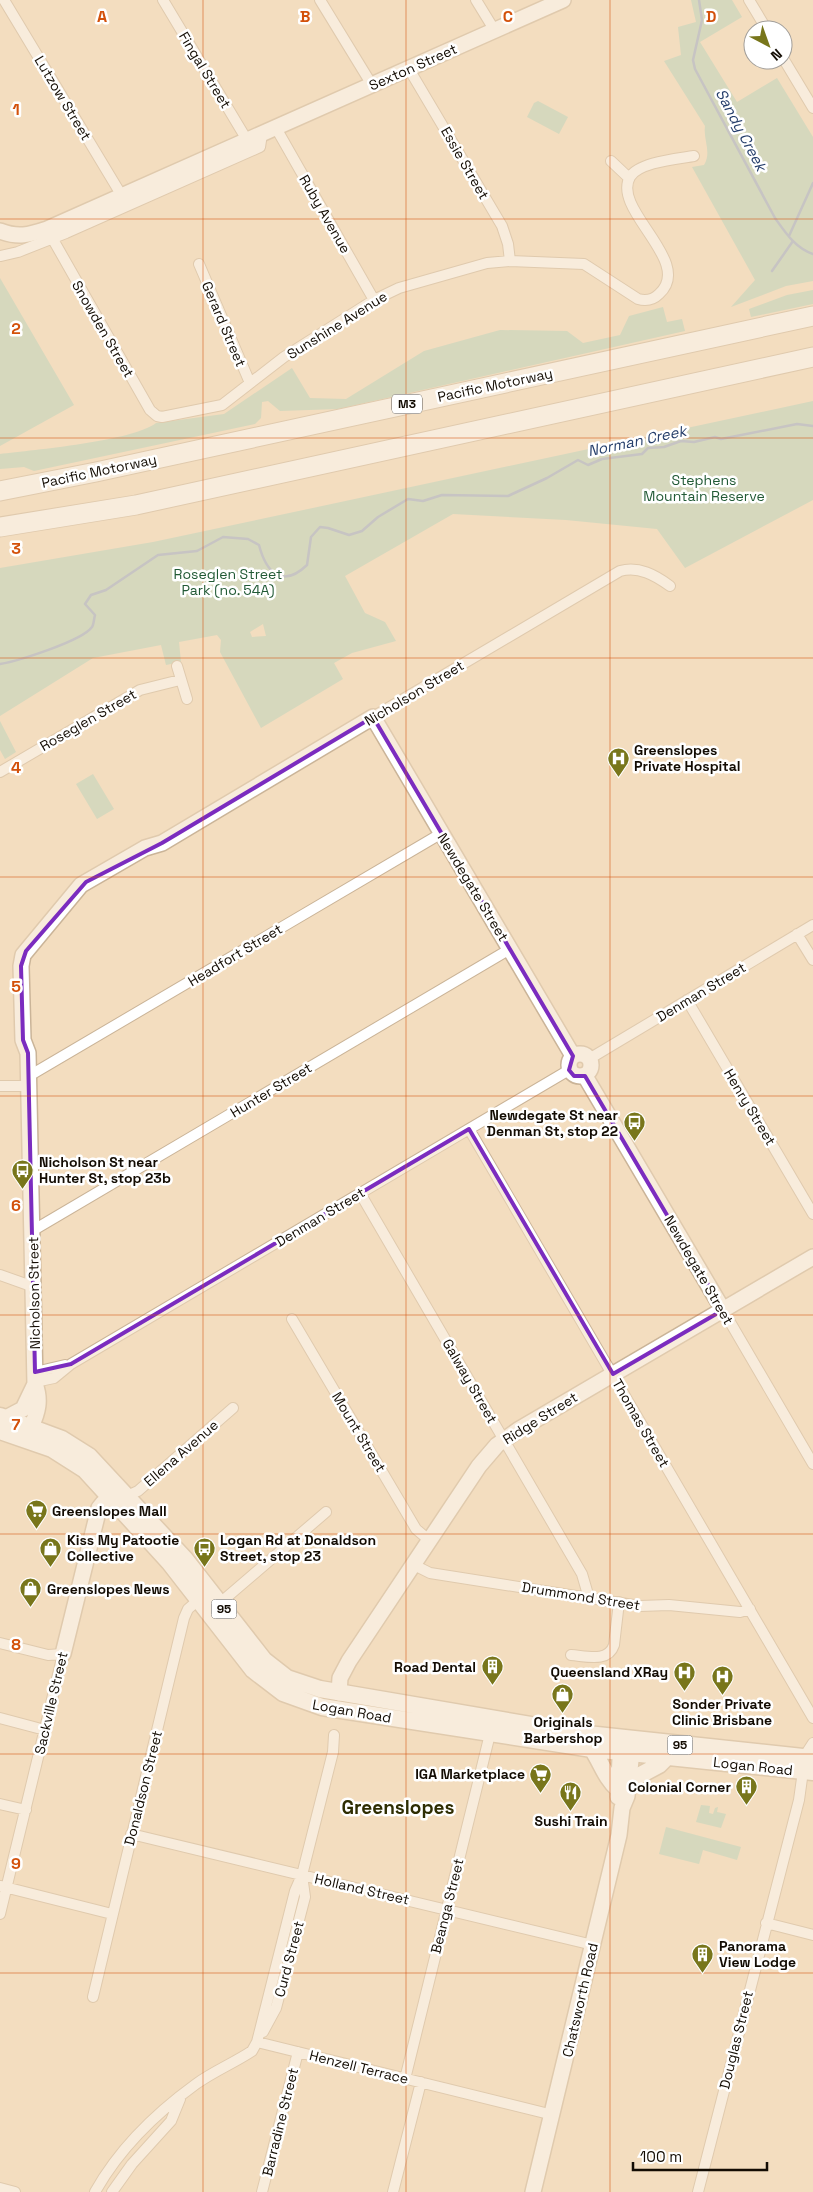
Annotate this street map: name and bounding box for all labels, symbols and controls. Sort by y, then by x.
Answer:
text: A [97,6,107,27]
text: B [300,6,310,27]
text: C [503,6,513,27]
text: D [706,6,716,27]
north arrow [743,20,793,70]
street label: Fingal Street [175,28,235,112]
street label: Sexton Street [366,40,460,94]
text: N [767,45,786,65]
street label: Lutzow Street [31,52,95,144]
water label: Sandy Creek [712,85,772,176]
text: 1 [12,99,20,120]
street label: Essie Street [437,124,493,202]
street label: Ruby Avenue [295,171,355,257]
street label: Snowden Street [68,277,138,381]
street label: Gerard Street [198,279,250,369]
street label: Sunshine Avenue [284,287,390,363]
text: 2 [11,318,21,339]
street label: Pacific Motorway [436,364,554,406]
road number: M3 [392,394,422,414]
water label: Norman Creek [586,420,690,460]
street label: Pacific Motorway [40,450,158,492]
park label: Stephens Mountain Reserve [643,471,765,505]
text: 3 [11,538,21,559]
park label: Roseglen Street Park (no. 54A) [174,565,282,599]
street label: Nicholson Street [361,656,467,730]
street label: Roseglen Street [36,685,140,755]
place label: Greenslopes Private Hospital [634,741,741,775]
hospital icon: Greenslopes Private Hospital [606,746,630,777]
text: 4 [11,757,21,778]
street label: Newdegate Street [434,830,512,944]
street label: Headfort Street [185,920,285,990]
street label: Denman Street [653,958,749,1026]
text: 5 [11,976,21,997]
street label: Hunter Street [227,1059,315,1121]
street label: Henry Street [720,1065,780,1149]
place label: Newdegate St near Denman St, stop 22 [487,1106,618,1140]
bus stop icon: Newdegate St near Denman St, stop 22 [622,1111,646,1142]
place label: Nicholson St near Hunter St, stop 23b [39,1153,171,1187]
bus stop icon: Nicholson St near Hunter St, stop 23b [11,1158,35,1189]
street label: Denman Street [272,1183,368,1251]
text: 6 [11,1195,21,1216]
street label: Newdegate Street [660,1212,738,1328]
street label: Nicholson Street [24,1236,44,1350]
street label: Galway Street [439,1336,501,1426]
street label: Thomas Street [608,1376,674,1470]
street label: Ridge Street [499,1388,581,1448]
street label: Mount Street [328,1389,390,1475]
text: 7 [12,1414,21,1435]
street label: Ellena Avenue [140,1416,222,1490]
supermarket icon: Greenslopes Mall [24,1499,48,1530]
place label: Greenslopes Mall [52,1502,167,1520]
place label: Kiss My Patootie Collective [67,1531,179,1565]
place label: Logan Rd at Donaldson Street, stop 23 [220,1531,376,1565]
shop icon: Kiss My Patootie Collective [39,1536,63,1567]
bus stop icon: Logan Rd at Donaldson Street, stop 23 [192,1536,216,1567]
shop icon: Greenslopes News [19,1577,43,1608]
street label: Drummond Street [520,1578,642,1614]
place label: Greenslopes News [47,1580,170,1598]
road number: 95 [212,1600,236,1618]
text: 8 [11,1634,21,1655]
street label: Sackville Street [30,1650,72,1756]
building icon: Road Dental [480,1655,504,1686]
place label: Road Dental [394,1658,476,1676]
hospital icon: Queensland XRay [672,1660,696,1691]
place label: Queensland XRay [550,1663,668,1681]
hospital icon: Sonder Private Clinic Brisbane [710,1664,734,1695]
shop icon: Originals Barbershop [551,1682,575,1713]
street label: Logan Road [311,1695,393,1727]
place label: Sonder Private Clinic Brisbane [672,1695,772,1729]
place label: Originals Barbershop [524,1713,602,1747]
street label: Donaldson Street [120,1729,166,1847]
road number: 95 [668,1736,692,1754]
street label: Logan Road [712,1753,794,1779]
supermarket icon: IGA Marketplace [529,1762,553,1793]
place label: IGA Marketplace [415,1765,525,1783]
building icon: Colonial Corner [735,1775,759,1806]
place label: Colonial Corner [628,1778,731,1796]
restaurant icon: Sushi Train [559,1781,583,1812]
district label: Greenslopes [341,1795,455,1820]
place label: Sushi Train [534,1812,608,1830]
text: 9 [11,1853,21,1874]
street label: Beanga Street [426,1856,468,1956]
street label: Holland Street [313,1869,411,1909]
street label: Curd Street [270,1919,308,1999]
place label: Panorama View Lodge [719,1937,796,1971]
street label: Chatsworth Road [558,1941,602,2059]
building icon: Panorama View Lodge [691,1942,715,1973]
street label: Douglas Street [715,1989,757,2091]
street label: Henzell Terrace [308,2046,410,2088]
street label: Barradine Street [258,2066,302,2178]
scale bar [633,2140,767,2172]
text: 100 m [640,2147,682,2166]

